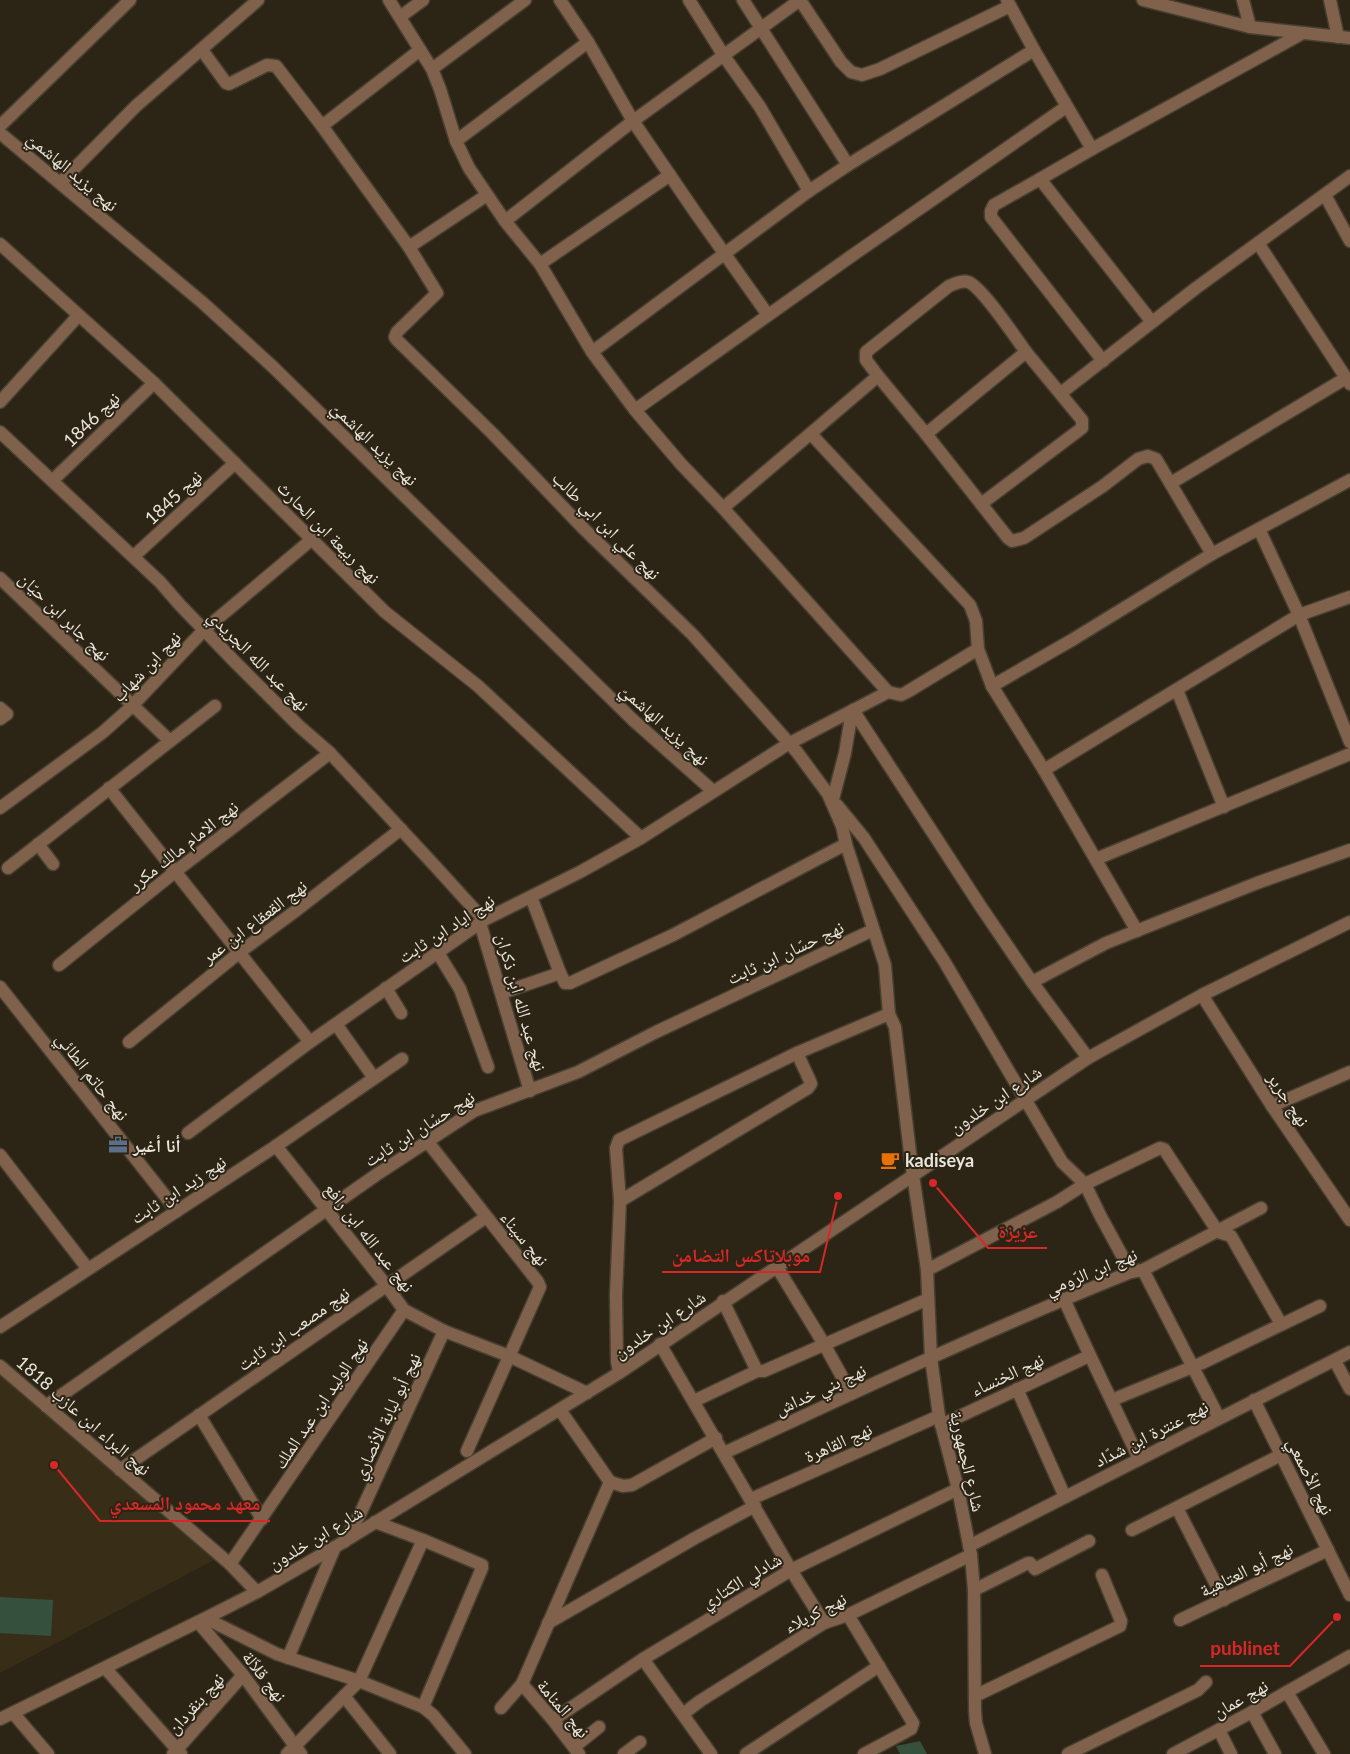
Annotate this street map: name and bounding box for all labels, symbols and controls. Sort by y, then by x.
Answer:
street label: نهج يزيد الهاشميّ [20,126,123,219]
street label: نهج 1846 [58,387,125,453]
street label: نهج يزيد الهاشميّ [324,396,423,493]
street label: نهج 1845 [140,465,208,530]
street label: نهج علي ابن ابي طالب [545,466,666,587]
street label: نهج ربيعة ابن الحارث [271,476,385,590]
street label: نهج جابر ابن حيّان [13,567,115,667]
street label: نهج عبد الله الجريدي [200,605,314,719]
street label: نهج ابن شهاب [107,626,187,707]
street label: نهج يزيد الهاشميّ [613,678,714,773]
street label: نهج الامام مالك مكرر [123,795,244,897]
street label: نهج القعقاع ابن عمر [196,874,312,970]
street label: نهج اياد ابن ثابت [394,889,499,969]
street label: نهج حسّان ابن ثابت [723,915,848,990]
street label: نهج عبد الله ابن ذكران [490,930,552,1074]
street label: نهج حاتم الطائي [48,1027,134,1127]
street label: شارع ابن خلدون [945,1060,1046,1139]
street label: نهج جرير [1261,1067,1315,1132]
street label: نهج حسّان ابن ثابت [360,1085,479,1172]
office icon: أنا أغير [107,1134,129,1156]
place label: أنا أغير [132,1134,181,1156]
cafe icon: kadiseya [879,1149,901,1171]
place label: kadiseya [905,1149,974,1171]
street label: نهج زيد ابن ثابت [126,1150,231,1230]
street label: نهج عبد الله ابن رافع [319,1178,420,1297]
street label: نهج سيناء [495,1206,554,1271]
callout: عزيزة [988,1214,1047,1248]
text: عزيزة [998,1219,1038,1243]
callout: موبلاتاكس التضامن [662,1238,820,1272]
text: موبلاتاكس التضامن [672,1243,810,1267]
street label: نهج ابن الرّومي [1042,1243,1142,1304]
street label: نهج مصعب ابن ثابت [233,1281,355,1377]
street label: شارع ابن خلدون [609,1285,710,1364]
street label: نهج الوليد ابن عبد الملك [268,1333,374,1474]
street label: نهج الخنساء [967,1348,1048,1402]
street label: نهج أبو لبابة الأنصاري [347,1349,429,1485]
street label: نهج البراء ابن عازب 1818 [11,1351,156,1481]
street label: نهج بني خداش [771,1358,871,1424]
street label: نهج عنترة ابن شدّاد [1090,1395,1213,1473]
street label: شارع الجمهورية [945,1408,990,1514]
street label: نهج القاهرة [801,1417,876,1468]
street label: نهج الأصمعي [1279,1434,1339,1520]
callout: معهد محمود المسعدي [100,1487,270,1521]
text: معهد محمود المسعدي [110,1491,260,1519]
street label: شارع ابن خلدون [264,1500,367,1575]
street label: نهج أبو العتاهية [1196,1537,1297,1603]
street label: شادلي الكتاري [697,1547,788,1617]
street label: نهج كربلاء [780,1587,851,1639]
callout: publinet [1200,1632,1290,1666]
text: publinet [1210,1636,1280,1659]
street label: نهج قلاّلة [237,1646,292,1707]
street label: نهج بنقردان [162,1668,230,1740]
street label: نهج المنامة [532,1674,595,1743]
street label: نهج عمان [1208,1674,1273,1724]

